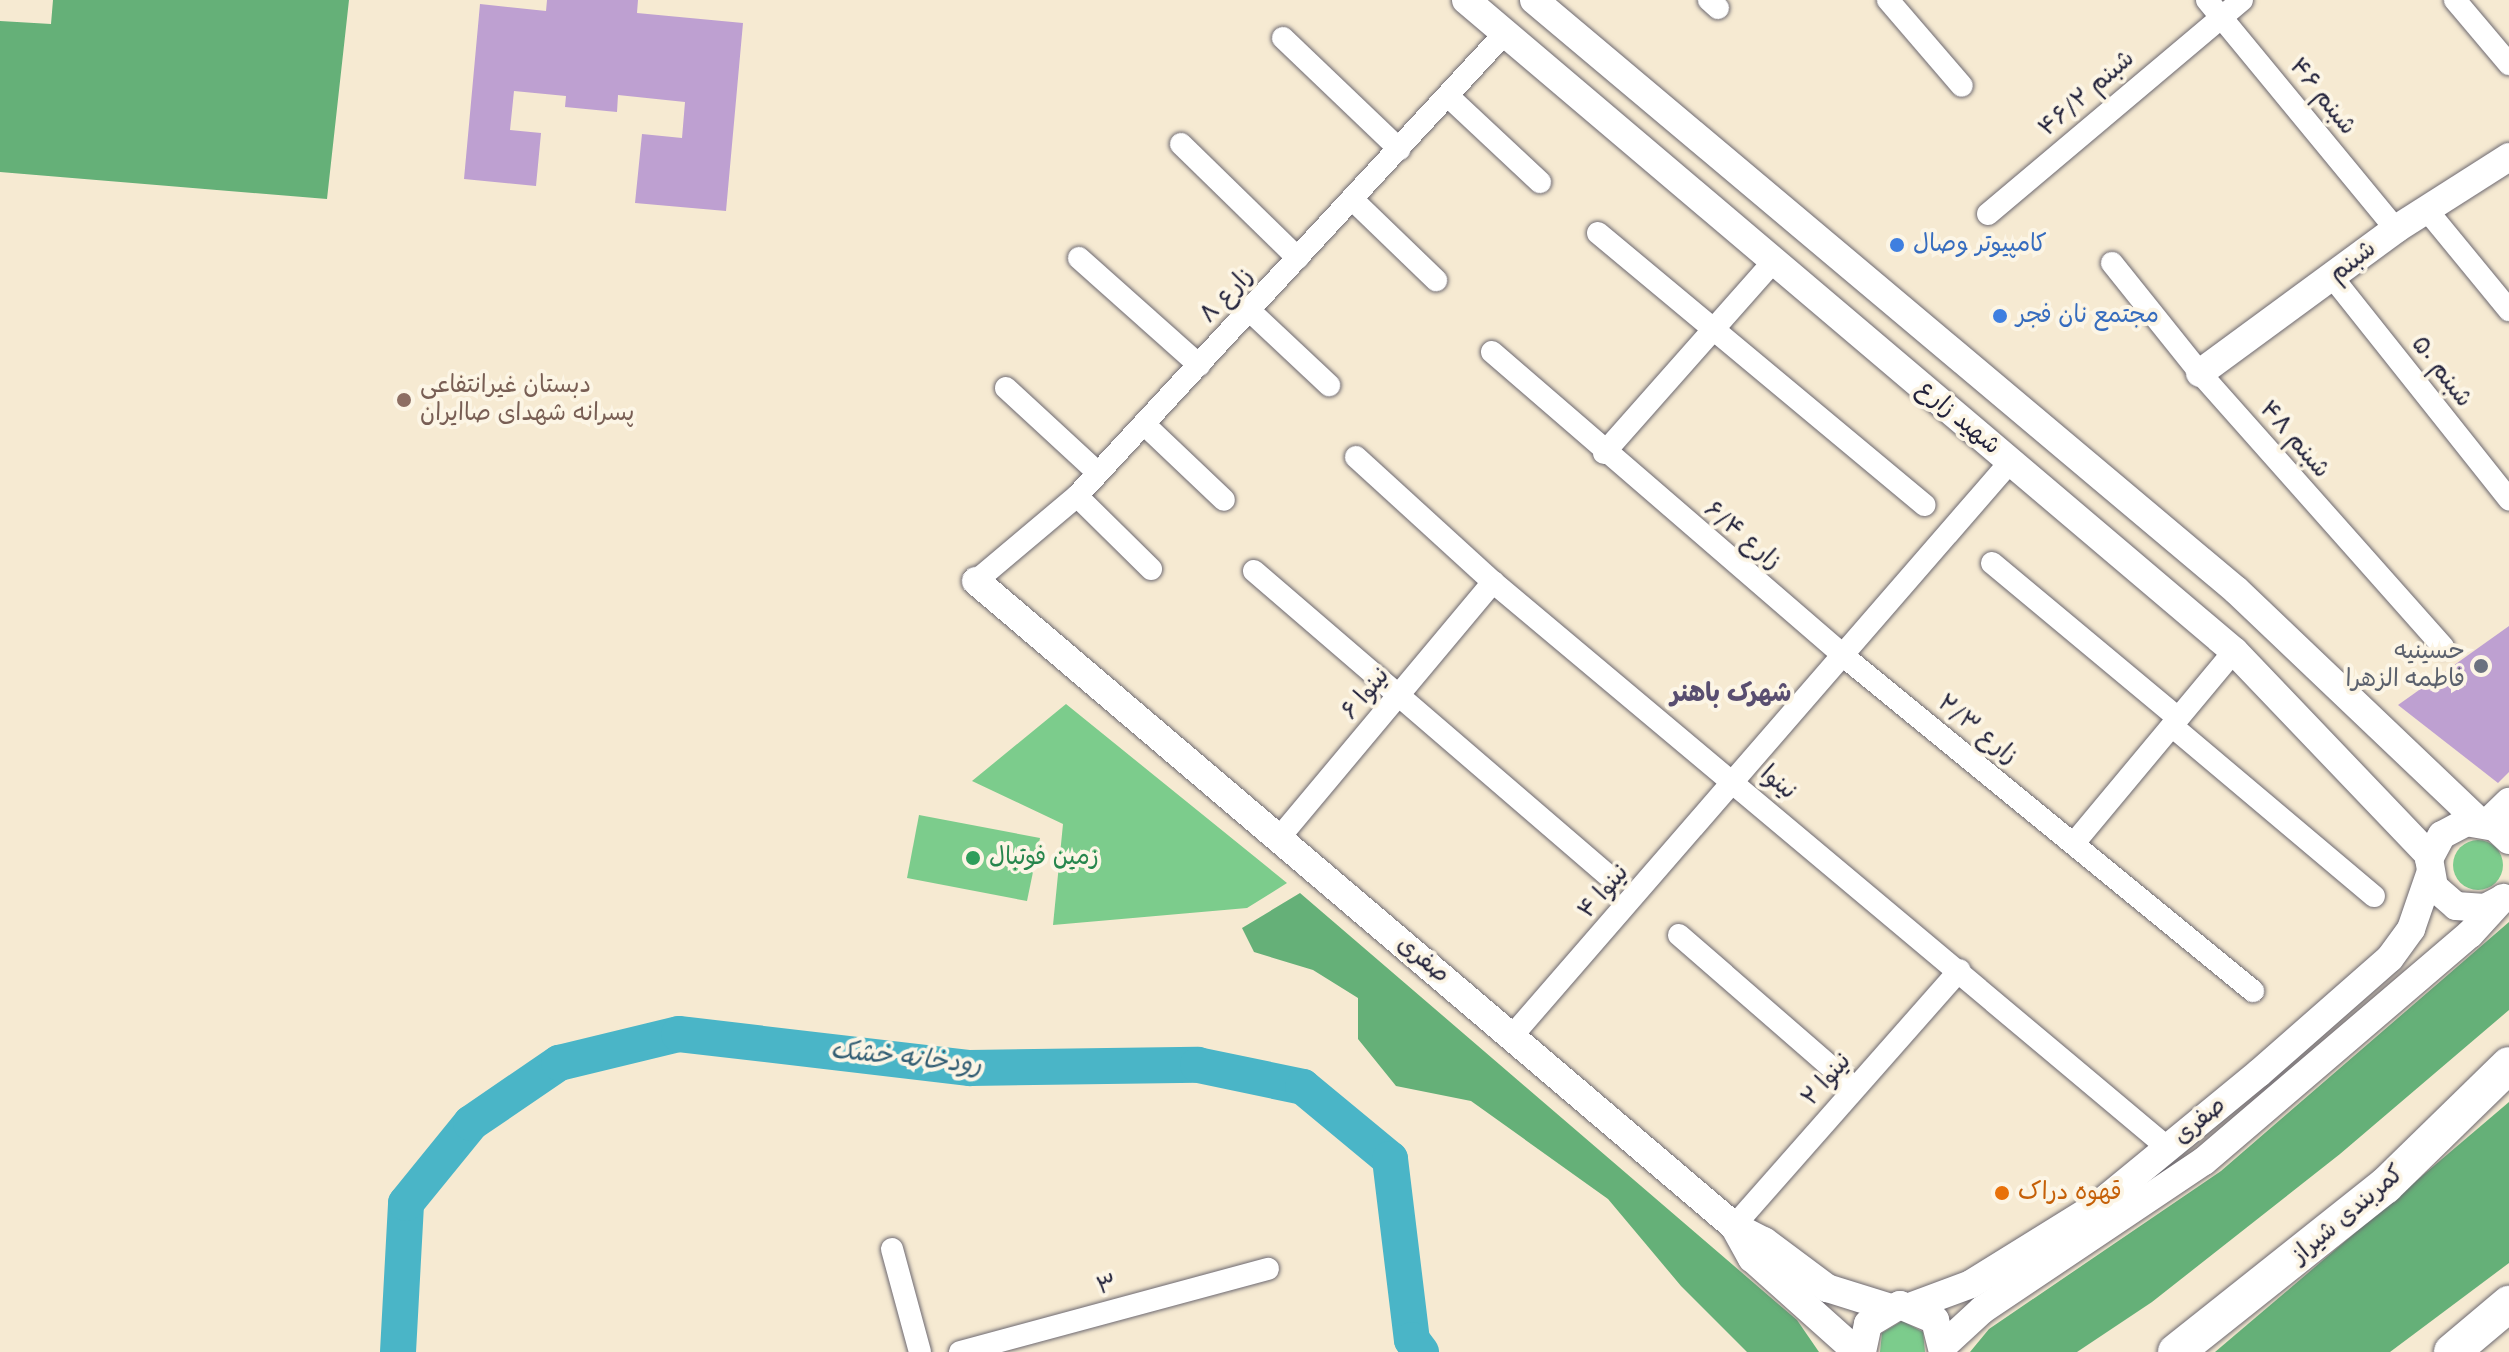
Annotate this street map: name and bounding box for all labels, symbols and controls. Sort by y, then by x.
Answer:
street label: ۴۶/۲ شبنم [2033,45,2141,143]
street label: ۴۶ شبنم [2282,53,2362,141]
place label: کامپیوتر وصال [1913,231,2047,259]
street label: شبنم [2324,235,2382,289]
marker: کامپیوتر وصال [1888,236,1906,254]
street label: ۸ زارع [1194,262,1260,330]
place label: مجتمع نان فجر [2016,302,2159,330]
marker: مجتمع نان فجر [1991,307,2009,325]
street label: ۵۰ شبنم [2404,331,2478,413]
place label: دبستان غیرانتفاعی پسرانه شهدای صاایران [420,372,634,428]
street label: شهید زارع [1910,375,2006,461]
marker: دبستان غیرانتفاعی پسرانه شهدای صاایران [395,391,413,409]
street label: ۴۸ شبنم [2253,396,2335,484]
street label: ۶/۴ زارع [1698,496,1786,576]
place label: حسینیه فاطمه الزهرا [2345,638,2465,694]
marker: حسینیه فاطمه الزهرا [2472,657,2490,675]
street label: ۶ نینوا [1336,662,1396,726]
district label: شهرک باهنر [1670,679,1792,711]
street label: ۲/۳ زارع [1931,689,2023,771]
street label: نینوا [1754,760,1802,806]
place label: زمین فوتبال [989,844,1099,872]
marker: زمین فوتبال [964,849,982,867]
street label: ۴ نینوا [1573,859,1635,925]
street label: صفری [1391,930,1455,990]
water label: رودخانه خشک [829,1036,983,1082]
street label: ۲ نینوا [1796,1048,1858,1112]
street label: صفری [2168,1091,2232,1151]
street label: کمربندی شیراز [2286,1160,2410,1270]
place label: قهوه دراک [2018,1179,2122,1207]
marker: قهوه دراک [1993,1184,2011,1202]
street label: ۳ [1094,1270,1120,1302]

